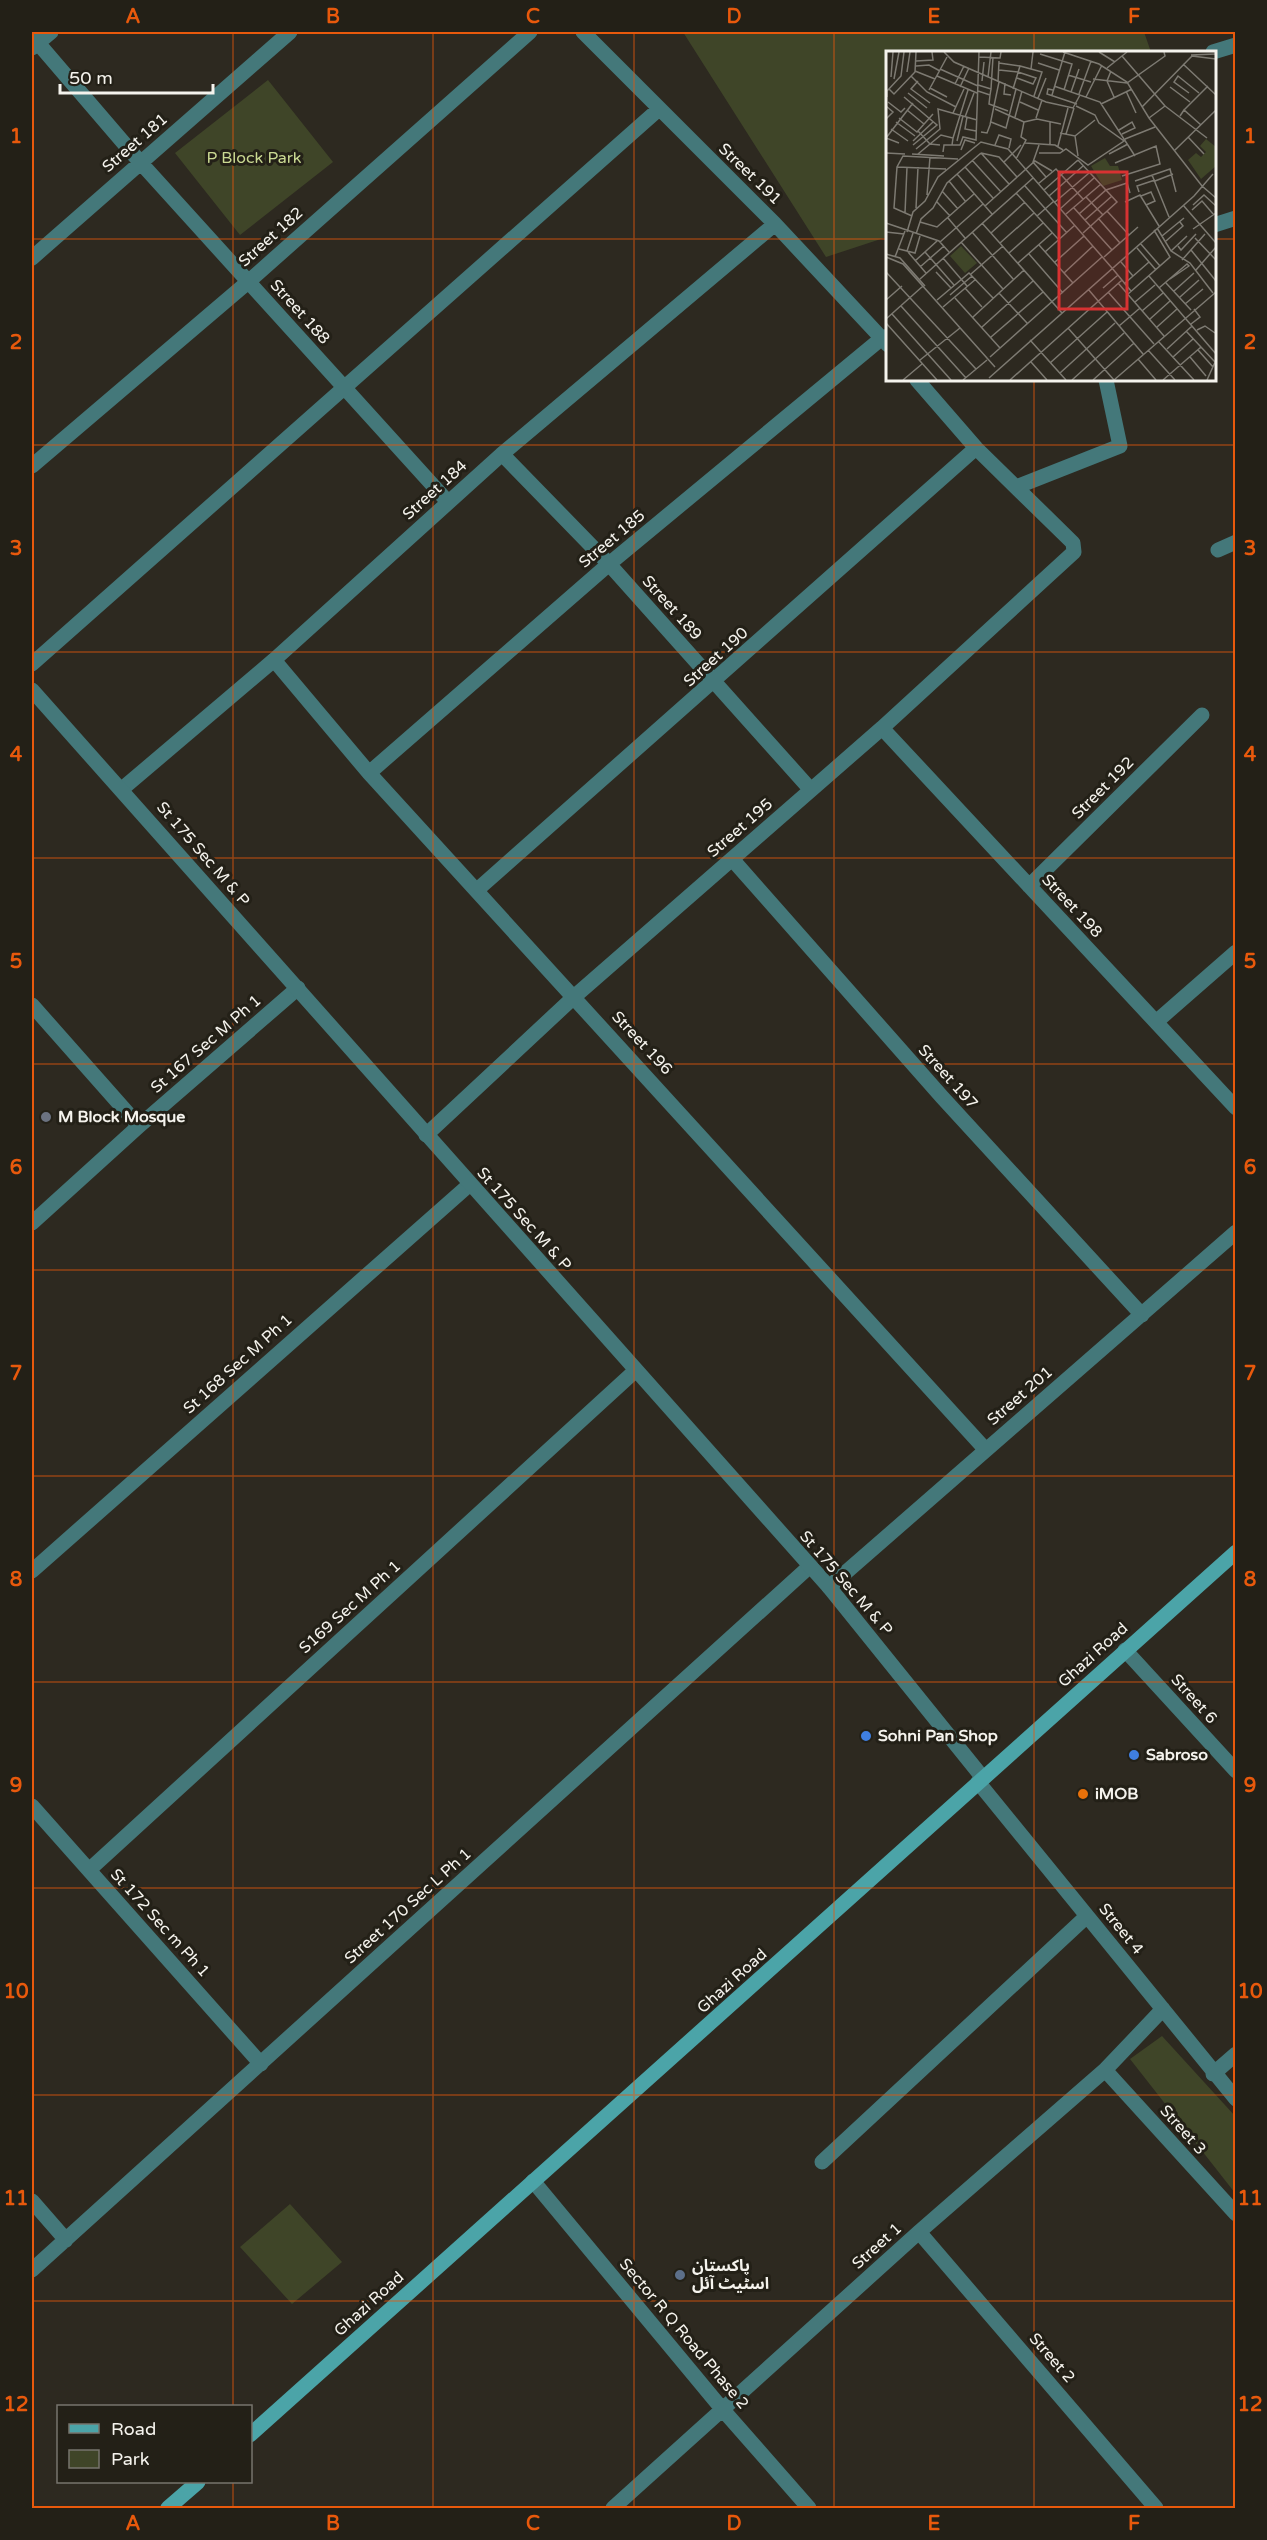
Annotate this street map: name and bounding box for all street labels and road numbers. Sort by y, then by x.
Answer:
street label: Street 181 [98,109,172,177]
street label: Street 191 [714,139,786,209]
street label: Street 182 [235,203,307,271]
street label: Street 188 [266,276,334,348]
street label: Street 184 [399,456,471,524]
street label: Street 185 [575,506,649,572]
street label: Street 189 [638,572,706,644]
street label: Street 190 [680,623,752,691]
street label: Street 192 [1068,753,1138,823]
street label: Street 195 [703,794,777,862]
street label: St 175 Sec M & P [152,798,254,911]
street label: Street 198 [1037,870,1107,942]
street label: St 167 Sec M Ph 1 [147,991,265,1097]
street label: Street 196 [607,1007,677,1079]
street label: Street 197 [914,1041,982,1113]
street label: St 175 Sec M & P [472,1163,576,1275]
street label: St 168 Sec M Ph 1 [179,1310,297,1418]
street label: Street 201 [983,1362,1057,1430]
street label: St 175 Sec M & P [795,1527,897,1640]
street label: S169 Sec M Ph 1 [295,1556,405,1658]
street label: Ghazi Road [1054,1618,1132,1692]
street label: Street 6 [1167,1670,1221,1728]
street label: Street 170 Sec L Ph 1 [340,1844,476,1968]
street label: St 172 Sec m Ph 1 [106,1865,214,1981]
street label: Street 4 [1094,1899,1148,1959]
street label: Ghazi Road [693,1944,771,2018]
street label: Street 3 [1156,2101,1210,2159]
street label: Street 1 [848,2219,906,2273]
street label: Sector R Q Road Phase 2 [615,2254,753,2414]
street label: Ghazi Road [330,2267,408,2341]
street label: Street 2 [1025,2329,1079,2387]

